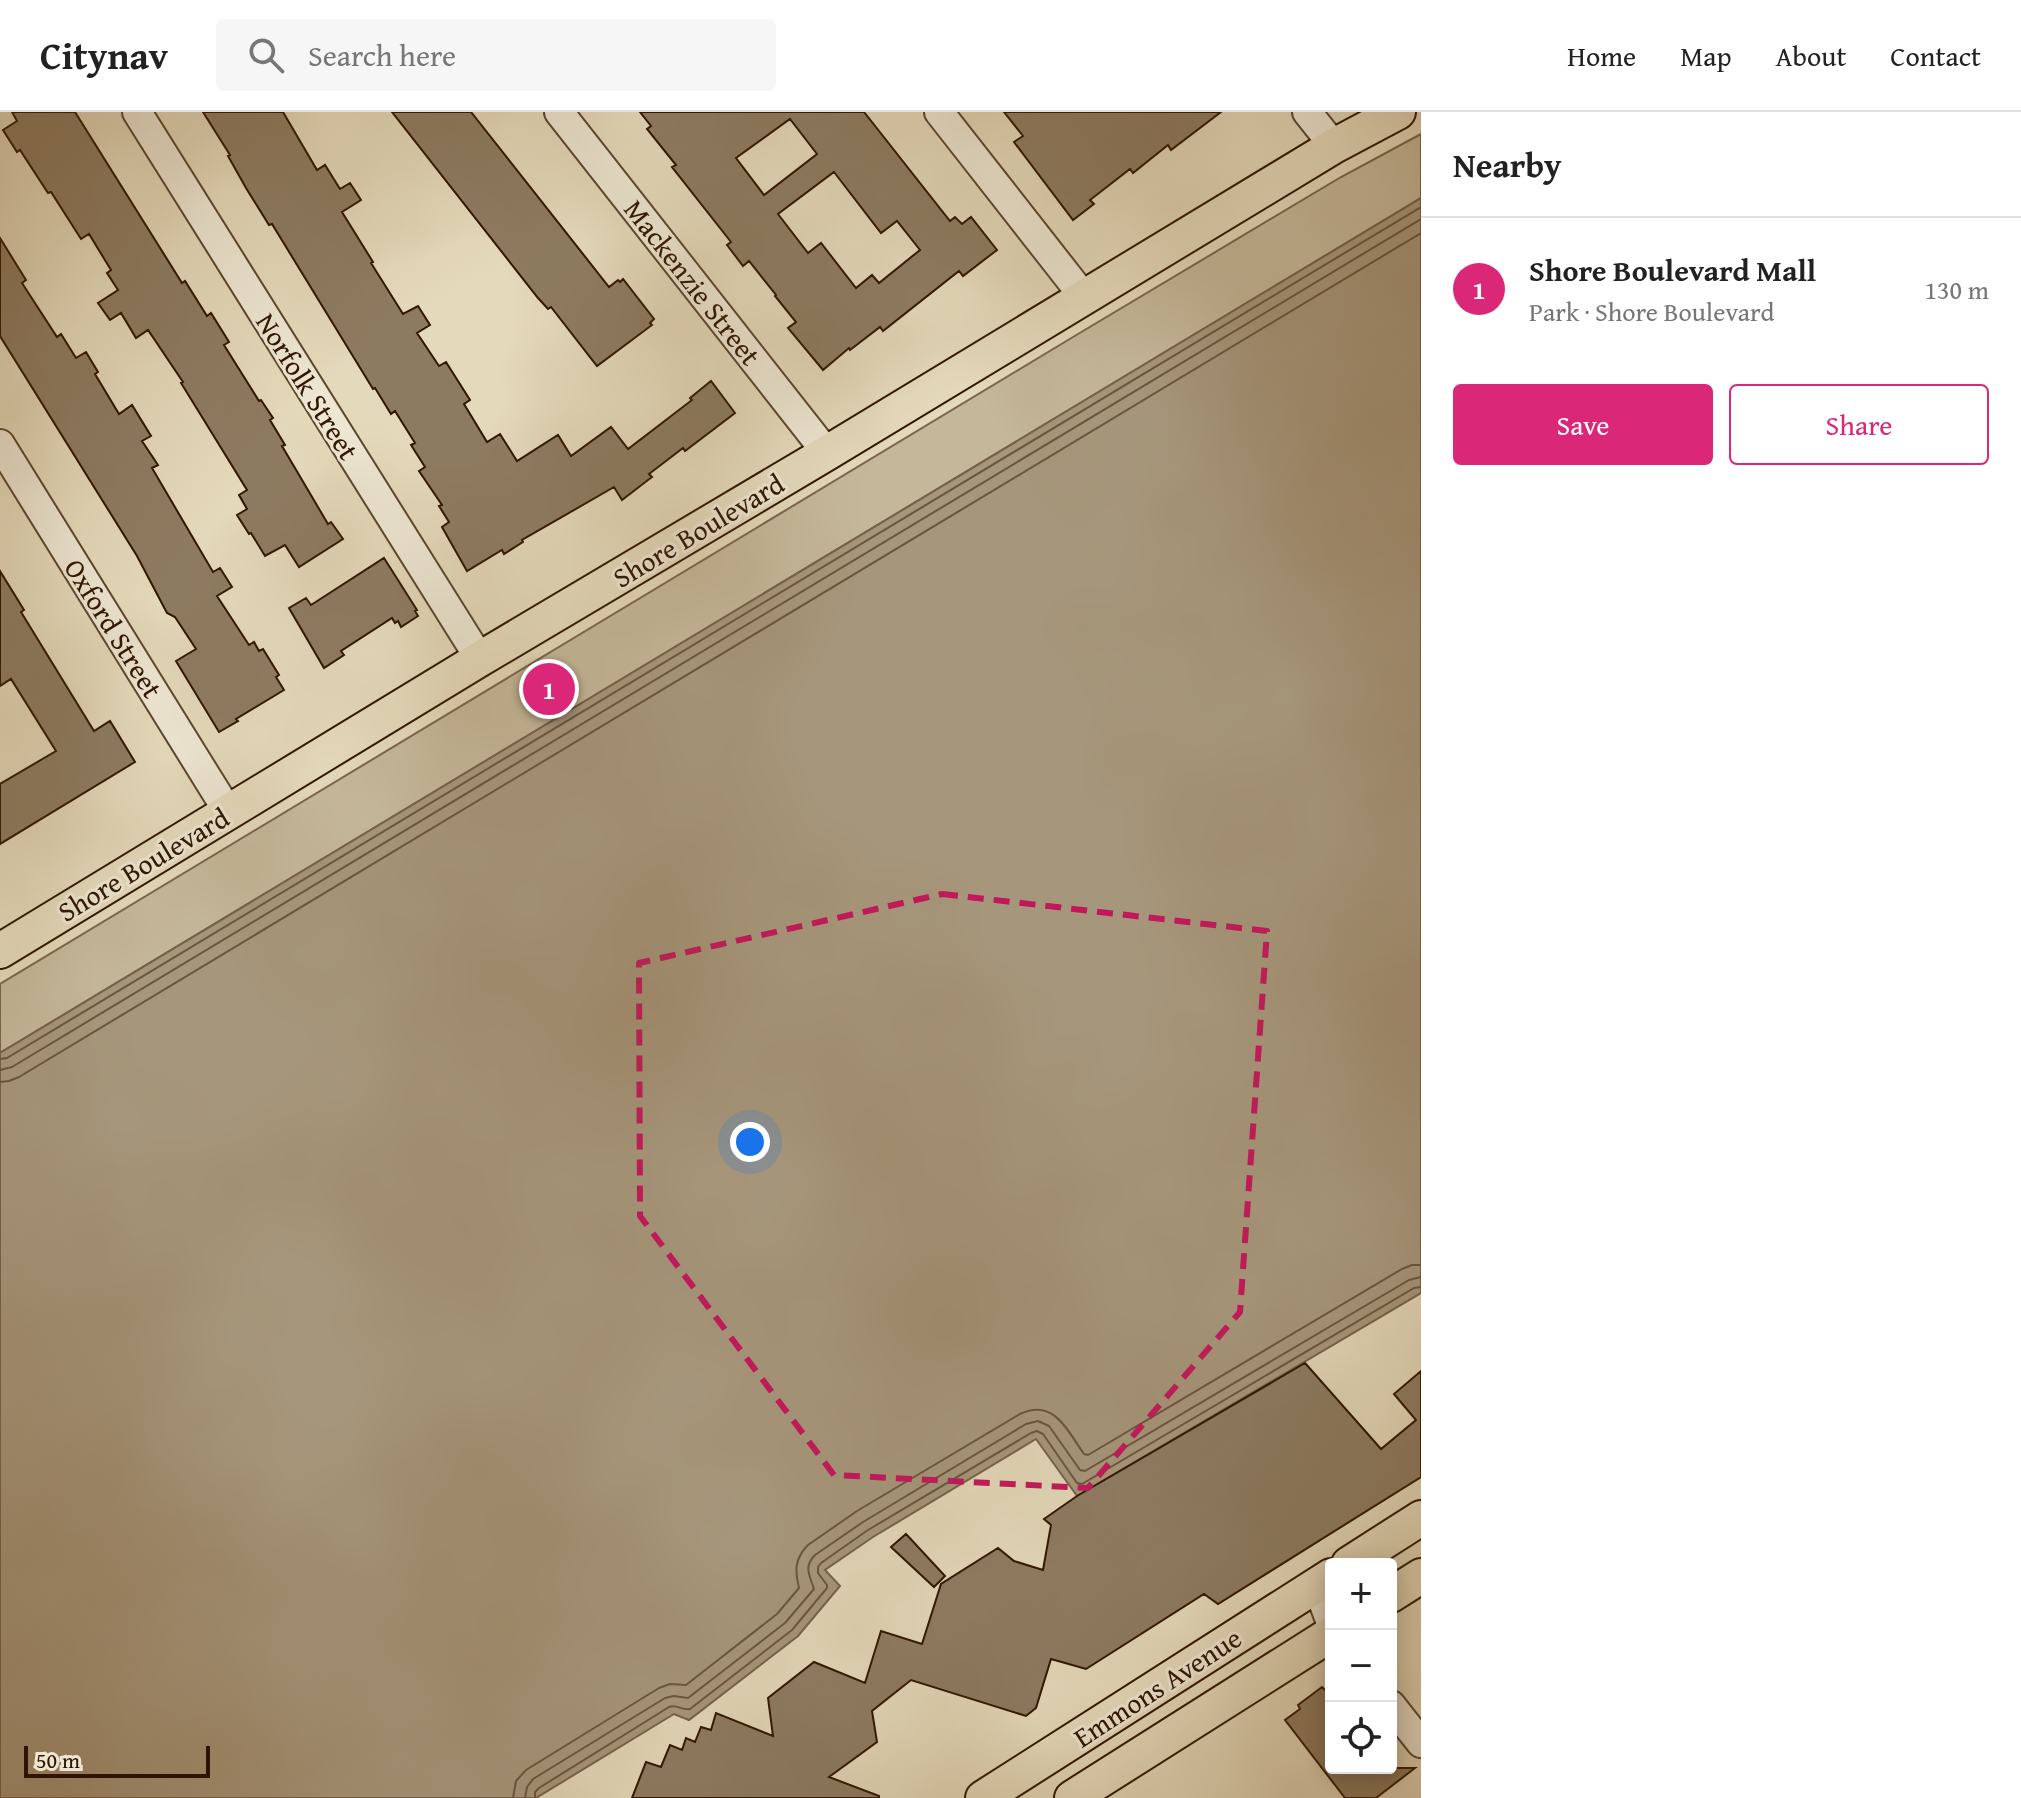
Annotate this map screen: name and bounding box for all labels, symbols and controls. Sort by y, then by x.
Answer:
search box [216,19,776,91]
text: Citynav [40,27,168,83]
icon: search [244,33,288,77]
text: Search here [308,33,456,77]
text: Home [1567,35,1636,76]
text: Map [1680,35,1732,76]
text: About [1776,35,1846,76]
text: Contact [1890,35,1981,76]
text: Nearby [1453,140,1562,189]
street label: Mackenzie Street [615,190,771,374]
text: Shore Boulevard Mall [1529,248,1816,292]
text: 1 [1472,270,1486,309]
text: 130 m [1924,270,1989,309]
text: Park · Shore Boulevard [1529,292,1774,331]
street label: Norfolk Street [247,305,370,468]
button: Save [1453,384,1713,465]
button: Share [1729,384,1989,465]
street label: Shore Boulevard [605,463,791,597]
street label: Oxford Street [55,550,173,706]
pin: 1 [523,659,575,719]
street label: Shore Boulevard [50,797,236,931]
your location [730,1122,770,1162]
map controls [1325,1558,1397,1774]
button: + [1325,1558,1397,1630]
street label: Emmons Avenue [1065,1617,1249,1757]
button: − [1325,1630,1397,1702]
button: locate [1325,1702,1397,1774]
scale bar [24,1742,210,1778]
text: 50 m [36,1744,80,1776]

